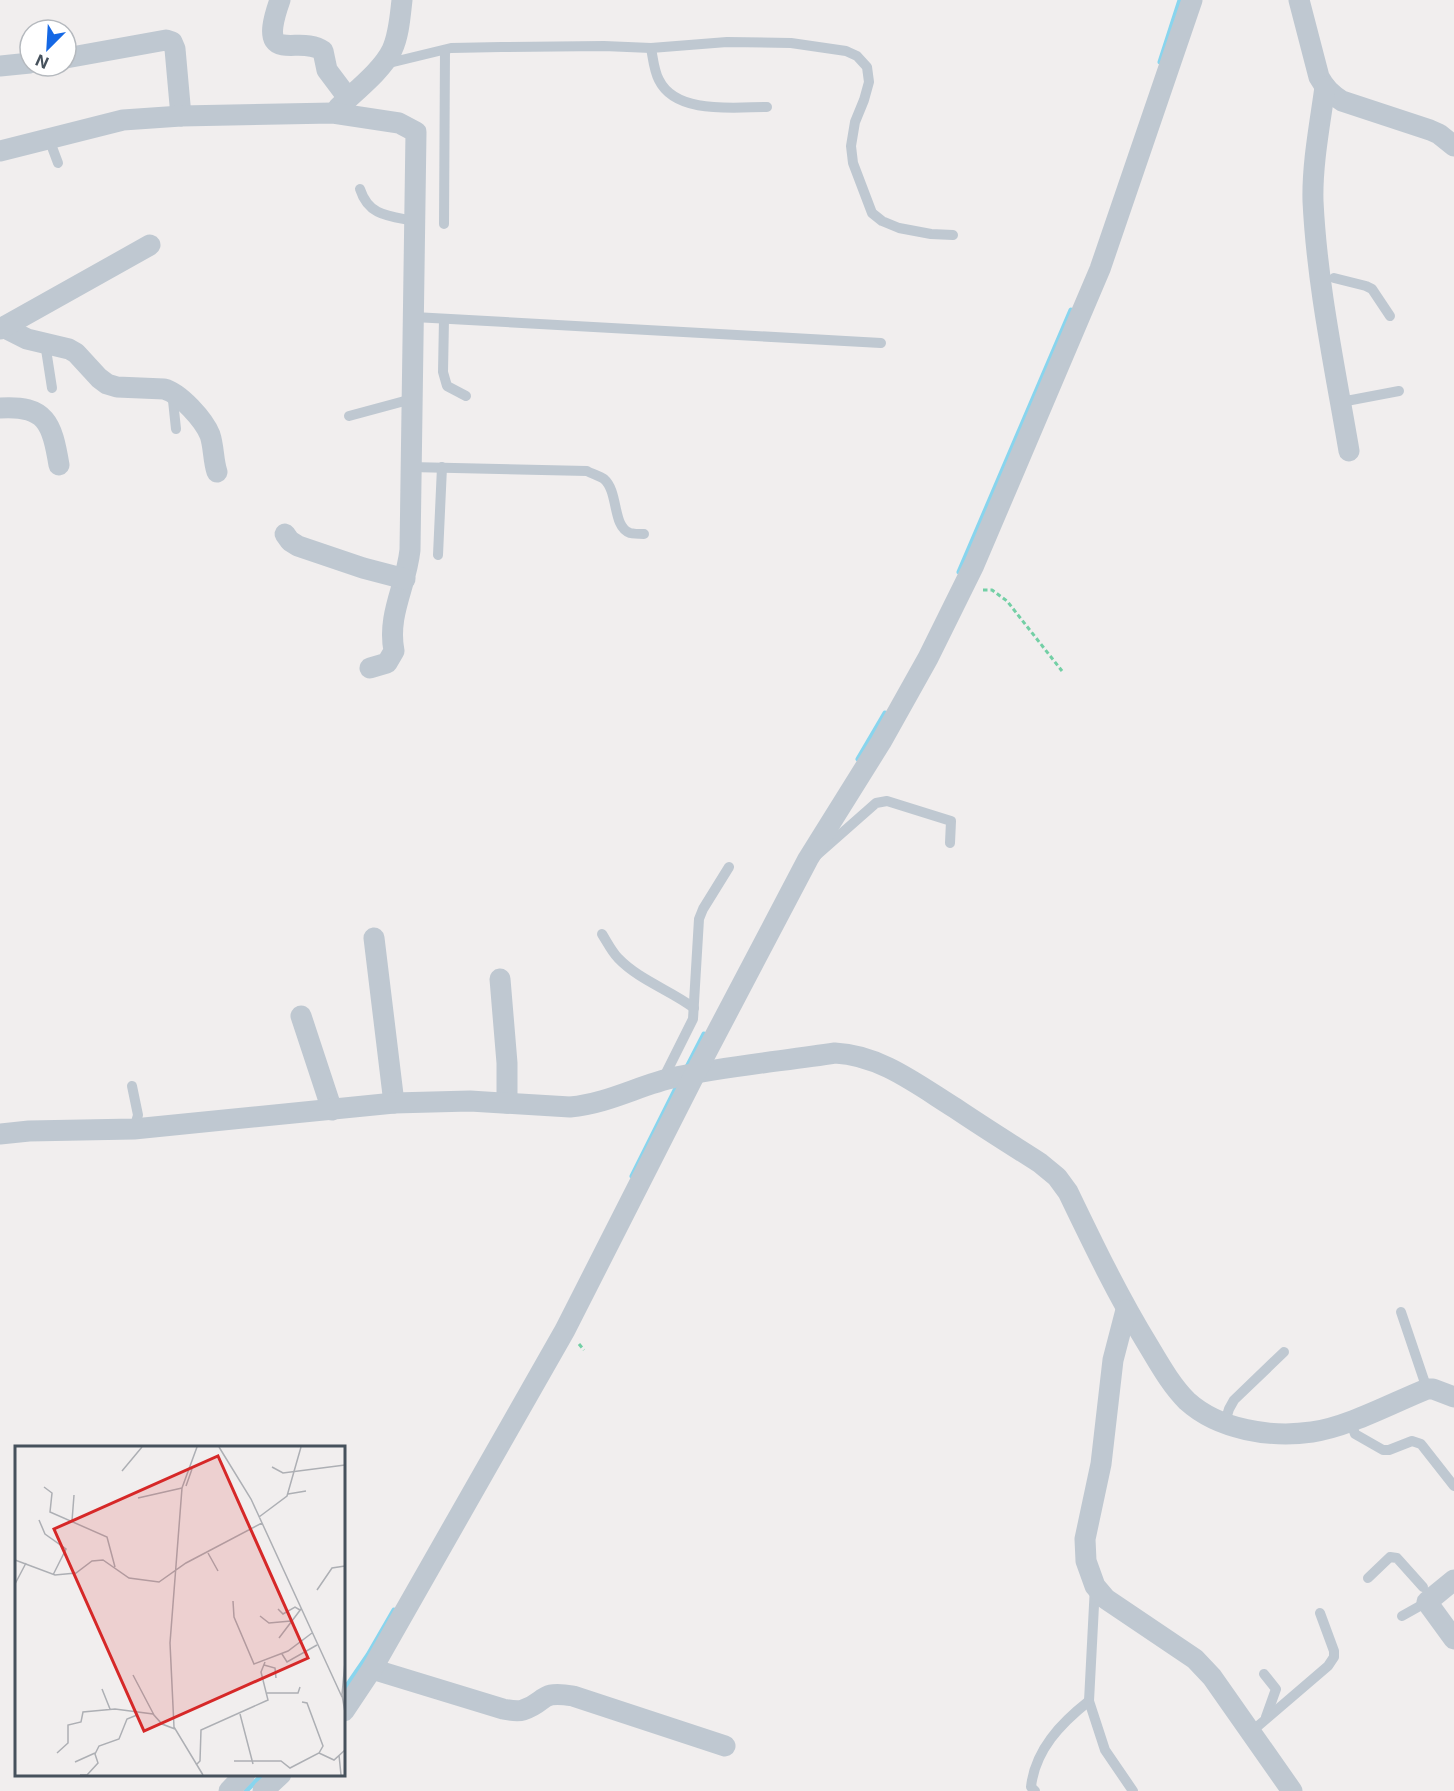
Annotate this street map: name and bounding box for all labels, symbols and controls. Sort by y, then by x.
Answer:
north arrow [18,18,78,78]
text: N [32,50,52,73]
inset map [15,1446,345,1776]

